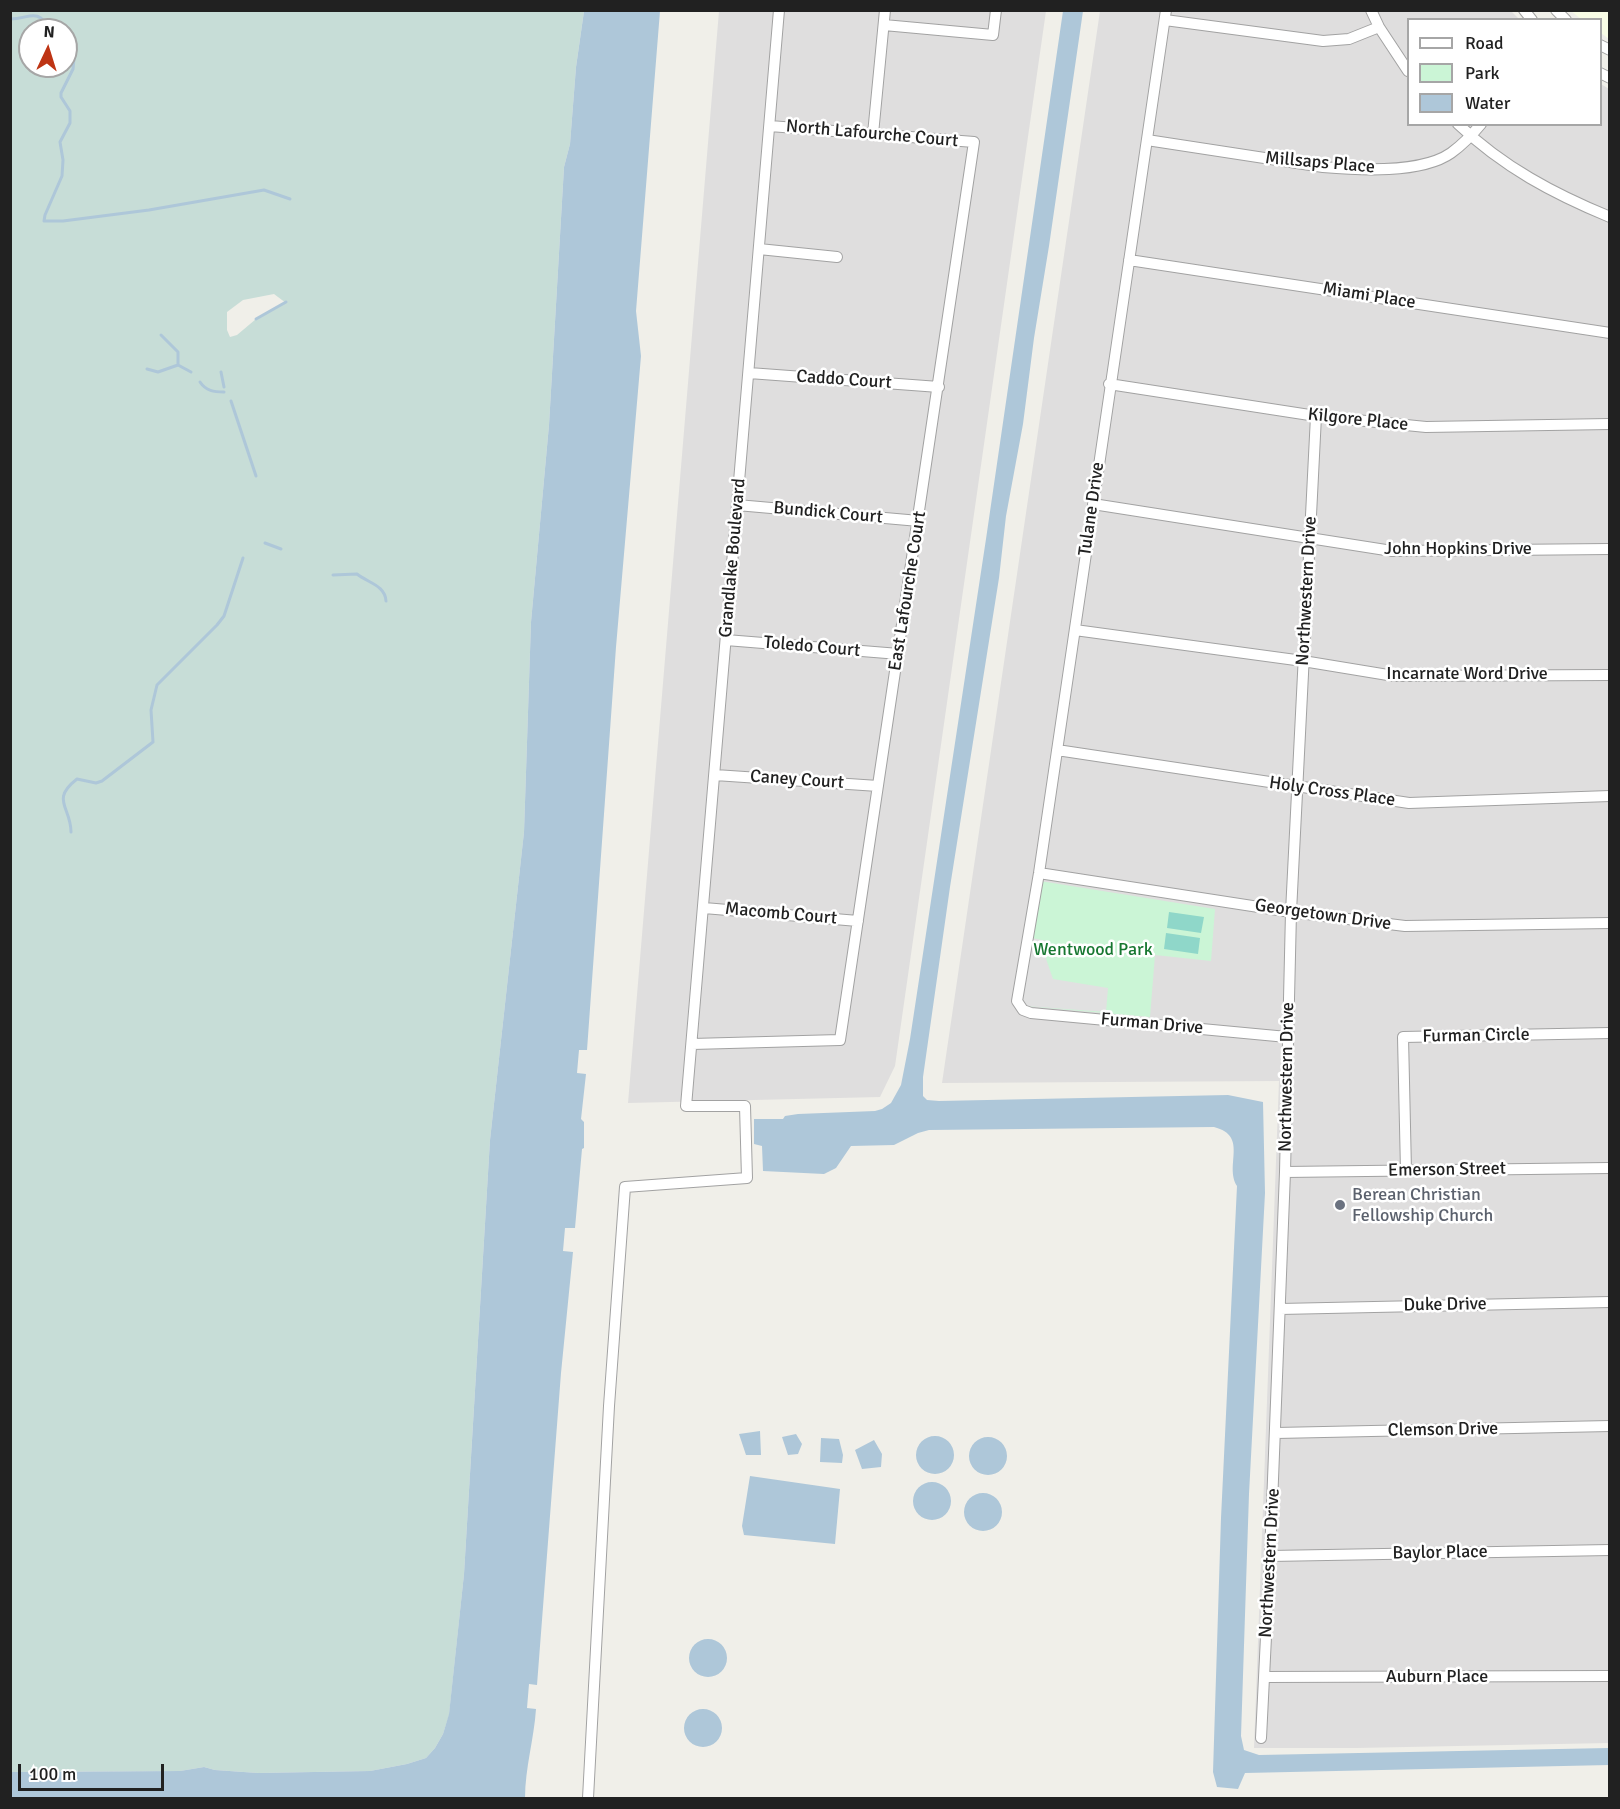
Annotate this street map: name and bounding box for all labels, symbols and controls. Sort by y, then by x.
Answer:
north arrow [18,18,78,78]
legend [1407,18,1602,126]
text: N [43,22,55,42]
text: Road [1465,32,1504,54]
text: Park [1465,62,1500,84]
text: Water [1465,92,1510,114]
street label: North Lafourche Court [785,116,959,152]
street label: Millsaps Place [1264,147,1376,179]
street label: Miami Place [1321,278,1417,314]
street label: Caddo Court [796,366,892,394]
street label: Kilgore Place [1307,404,1409,436]
street label: Tulane Drive [1075,461,1109,557]
street label: Grandlake Boulevard [715,477,751,639]
street label: Bundick Court [772,497,884,529]
street label: East Lafourche Court [885,510,931,672]
street label: Northwestern Drive [1292,516,1322,666]
street label: John Hopkins Drive [1384,538,1532,560]
street label: Toledo Court [763,632,861,662]
street label: Incarnate Word Drive [1386,663,1548,685]
street label: Caney Court [749,766,845,794]
street label: Holy Cross Place [1268,772,1396,812]
street label: Georgetown Drive [1254,895,1392,935]
street label: Macomb Court [724,898,838,930]
park label: Wentwood Park [1033,939,1153,961]
street label: Northwestern Drive [1275,1002,1299,1152]
street label: Furman Drive [1100,1009,1204,1039]
street label: Furman Circle [1422,1024,1530,1048]
street label: Emerson Street [1388,1158,1506,1182]
place label: Berean Christian Fellowship Church [1352,1184,1493,1226]
marker: Berean Christian Fellowship Church [1333,1198,1347,1212]
street label: Duke Drive [1403,1293,1487,1317]
street label: Clemson Drive [1388,1418,1498,1442]
street label: Northwestern Drive [1255,1488,1285,1638]
street label: Baylor Place [1392,1541,1488,1565]
street label: Auburn Place [1386,1666,1488,1688]
scale bar [21,1752,166,1790]
text: 100 m [29,1763,76,1785]

